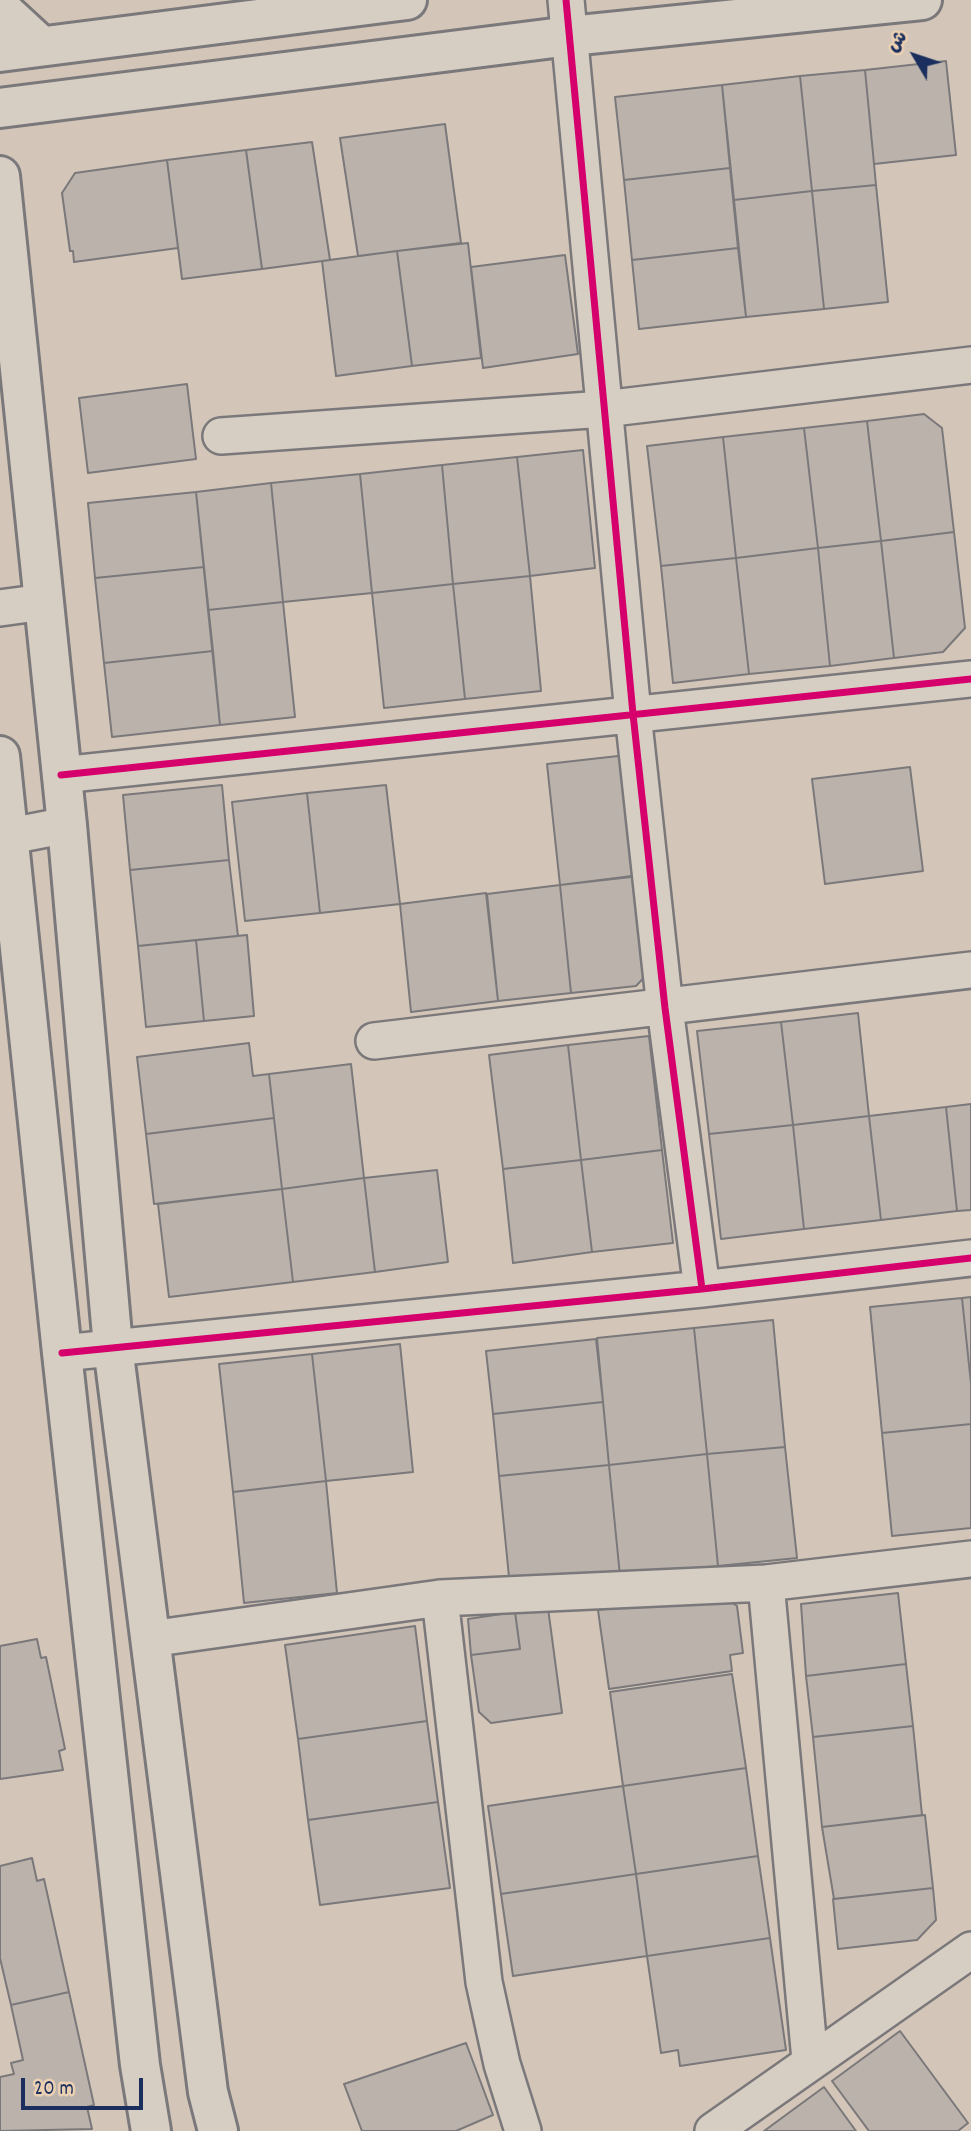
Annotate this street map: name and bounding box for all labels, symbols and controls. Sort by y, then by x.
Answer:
north arrow [880,21,950,91]
text: ش [881,26,915,59]
scale bar [24,2064,147,2108]
text: 20 m [34,2075,74,2105]

